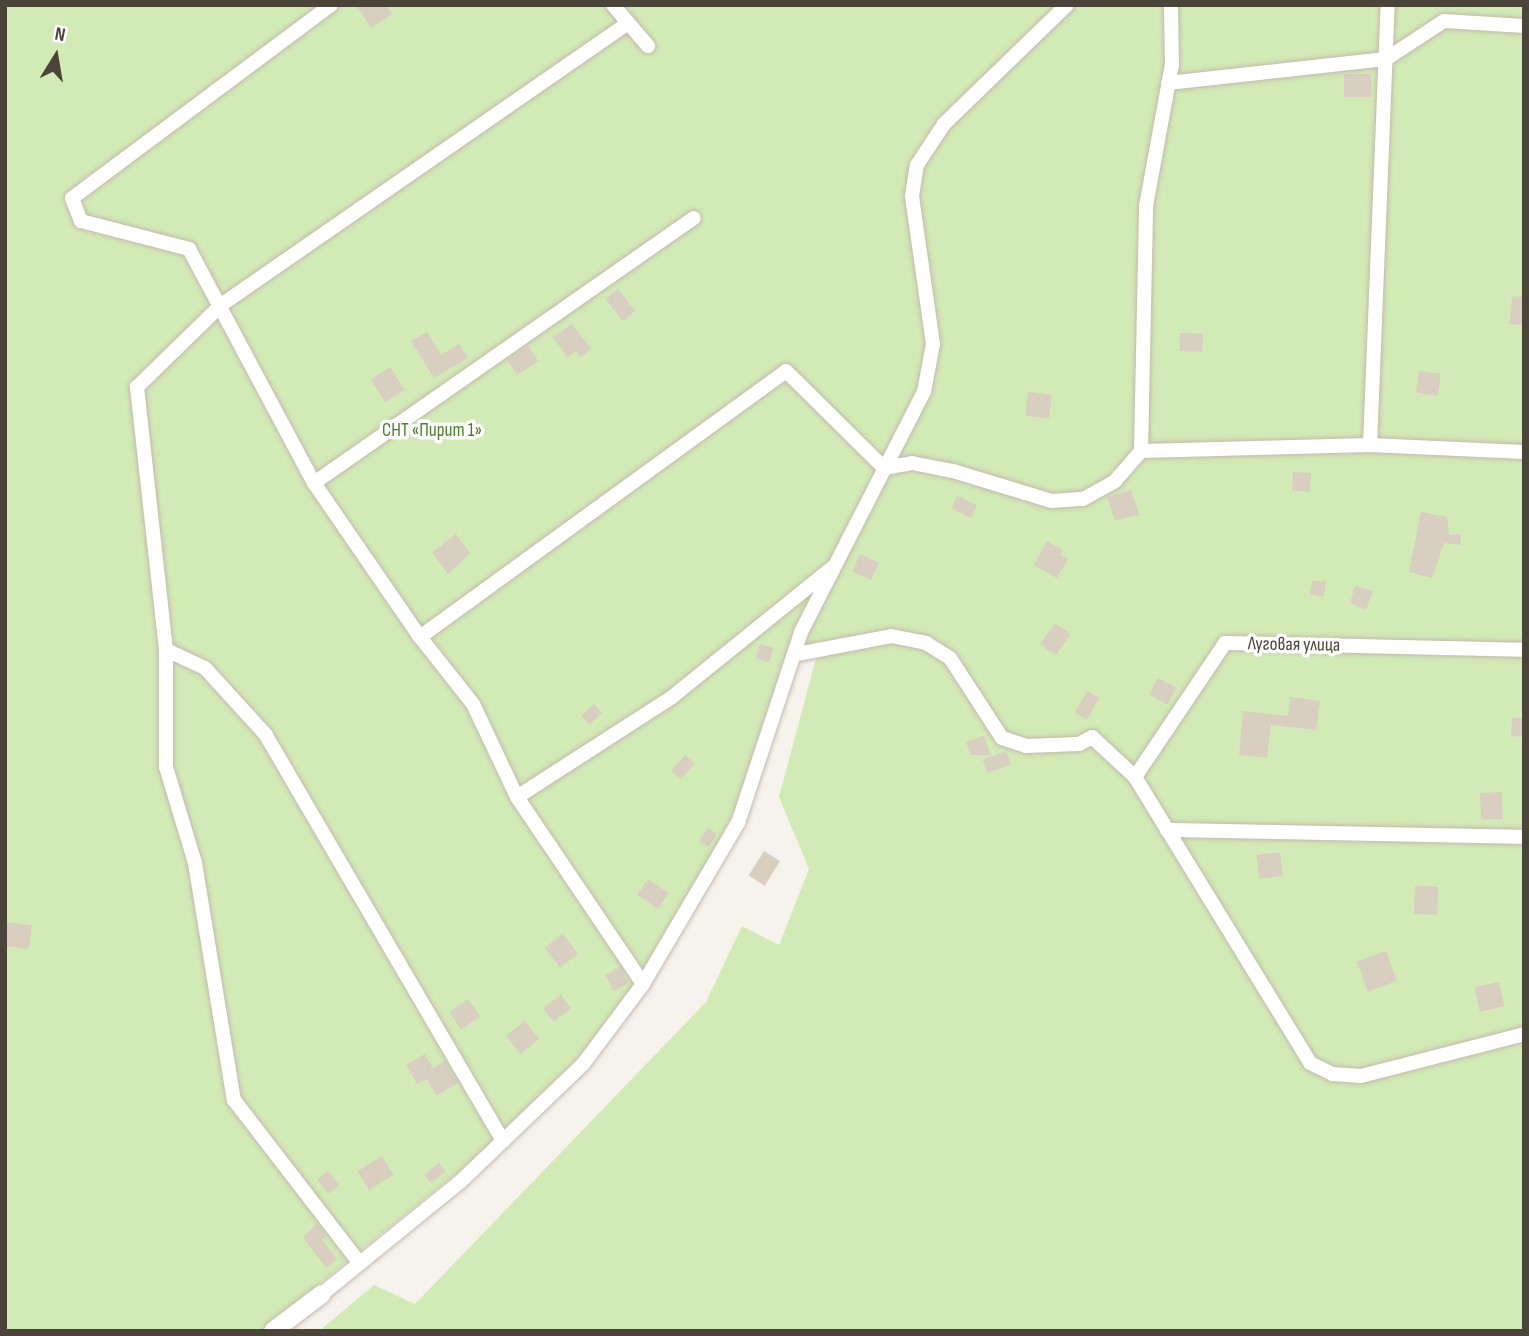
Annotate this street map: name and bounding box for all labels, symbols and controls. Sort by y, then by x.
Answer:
north arrow [21,21,91,91]
text: N [53,23,67,47]
park label: СНТ «Пирит 1» [382,420,482,442]
street label: Луговая улица [1248,633,1340,657]

